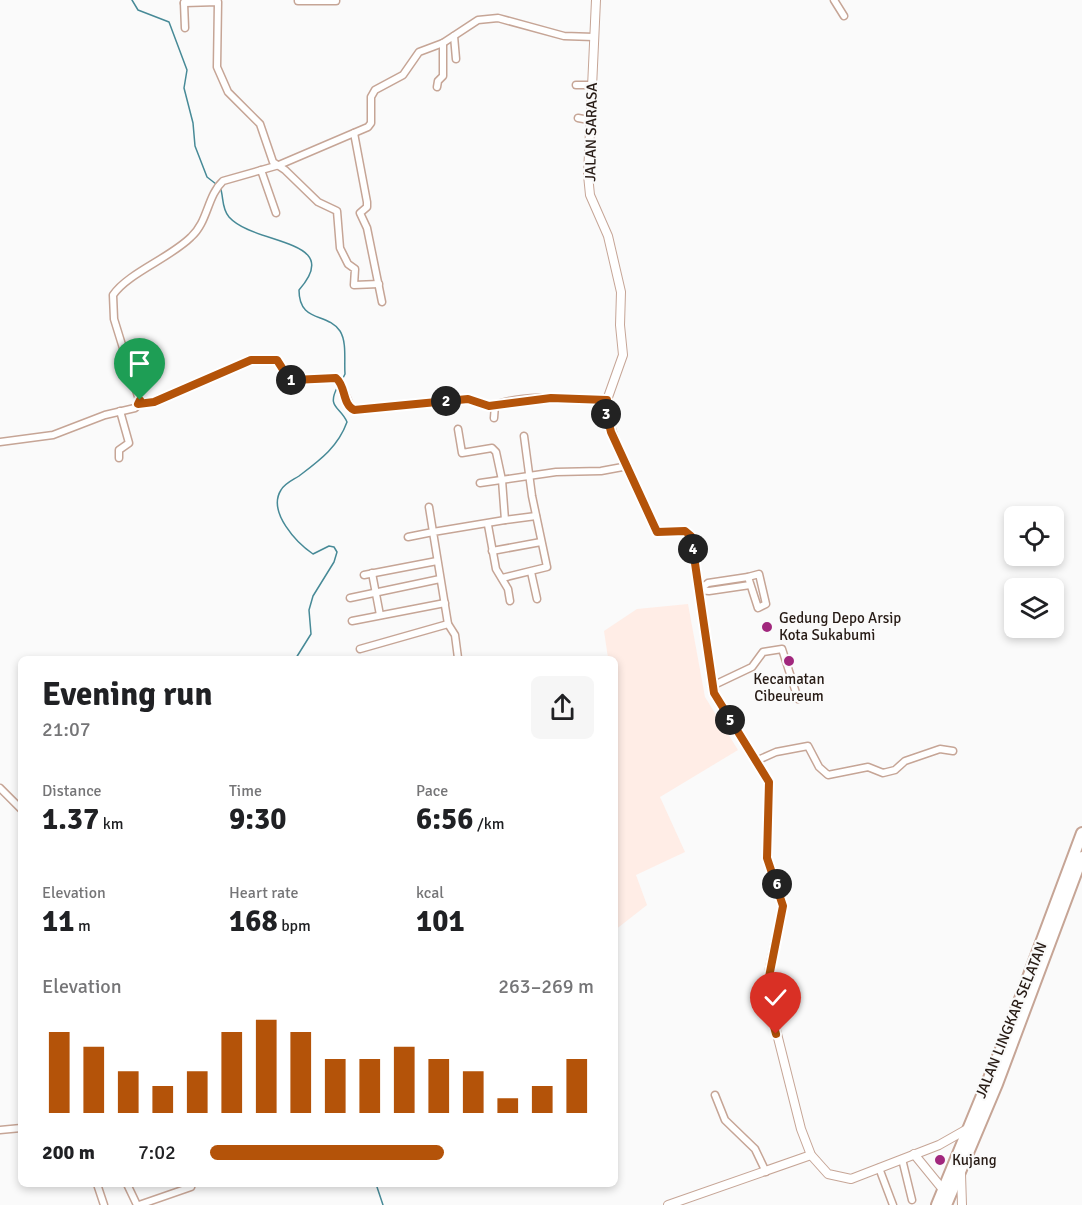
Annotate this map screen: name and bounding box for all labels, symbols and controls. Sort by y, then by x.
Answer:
street label: JALAN SARASA [581,82,601,182]
pin [114,338,165,400]
icon: arrive [123,347,156,380]
pin: 1 [276,365,306,395]
text: 1 [287,370,295,390]
pin: 2 [431,386,461,416]
text: 2 [442,391,450,411]
pin: 3 [591,399,621,429]
text: 3 [602,404,610,424]
map controls [1004,506,1064,638]
button: locate [1004,506,1064,566]
pin: 4 [678,534,708,564]
text: 4 [689,539,697,559]
button: layers [1004,578,1064,638]
place label: Gedung Depo Arsip Kota Sukabumi [779,609,901,644]
marker: Gedung Depo Arsip Kota Sukabumi [760,620,774,634]
marker: Kecamatan Cibeureum [782,654,796,668]
place label: Kecamatan Cibeureum [753,670,825,705]
text: Evening run [42,674,212,715]
button: share [531,676,594,739]
pin: 5 [715,705,745,735]
text: 5 [726,710,734,730]
text: 21:07 [42,717,91,742]
text: Distance [42,781,102,801]
text: Time [229,781,262,801]
text: Pace [416,781,448,801]
text: 1.37 [42,801,99,838]
text: 9:30 [229,801,286,838]
text: 6:56 [416,801,473,838]
text: km [99,814,124,834]
text: /km [473,814,505,834]
pin: 6 [762,869,792,899]
text: 6 [773,874,781,894]
text: Elevation [42,883,106,903]
text: Heart rate [229,883,298,903]
text: kcal [416,883,444,903]
text: 11 [42,903,74,940]
text: 168 [229,903,278,940]
text: 101 [416,903,465,940]
text: m [74,916,91,936]
text: bpm [278,916,311,936]
street label: JALAN LINGKAR SELATAN [971,939,1051,1101]
pin [750,972,801,1034]
text: Elevation [42,974,122,999]
text: 263–269 m [498,974,594,999]
icon: check [759,981,792,1014]
text: 200 m [42,1140,95,1165]
text: 7:02 [138,1140,176,1165]
place label: Kujang [952,1151,997,1169]
marker: Kujang [933,1153,947,1167]

